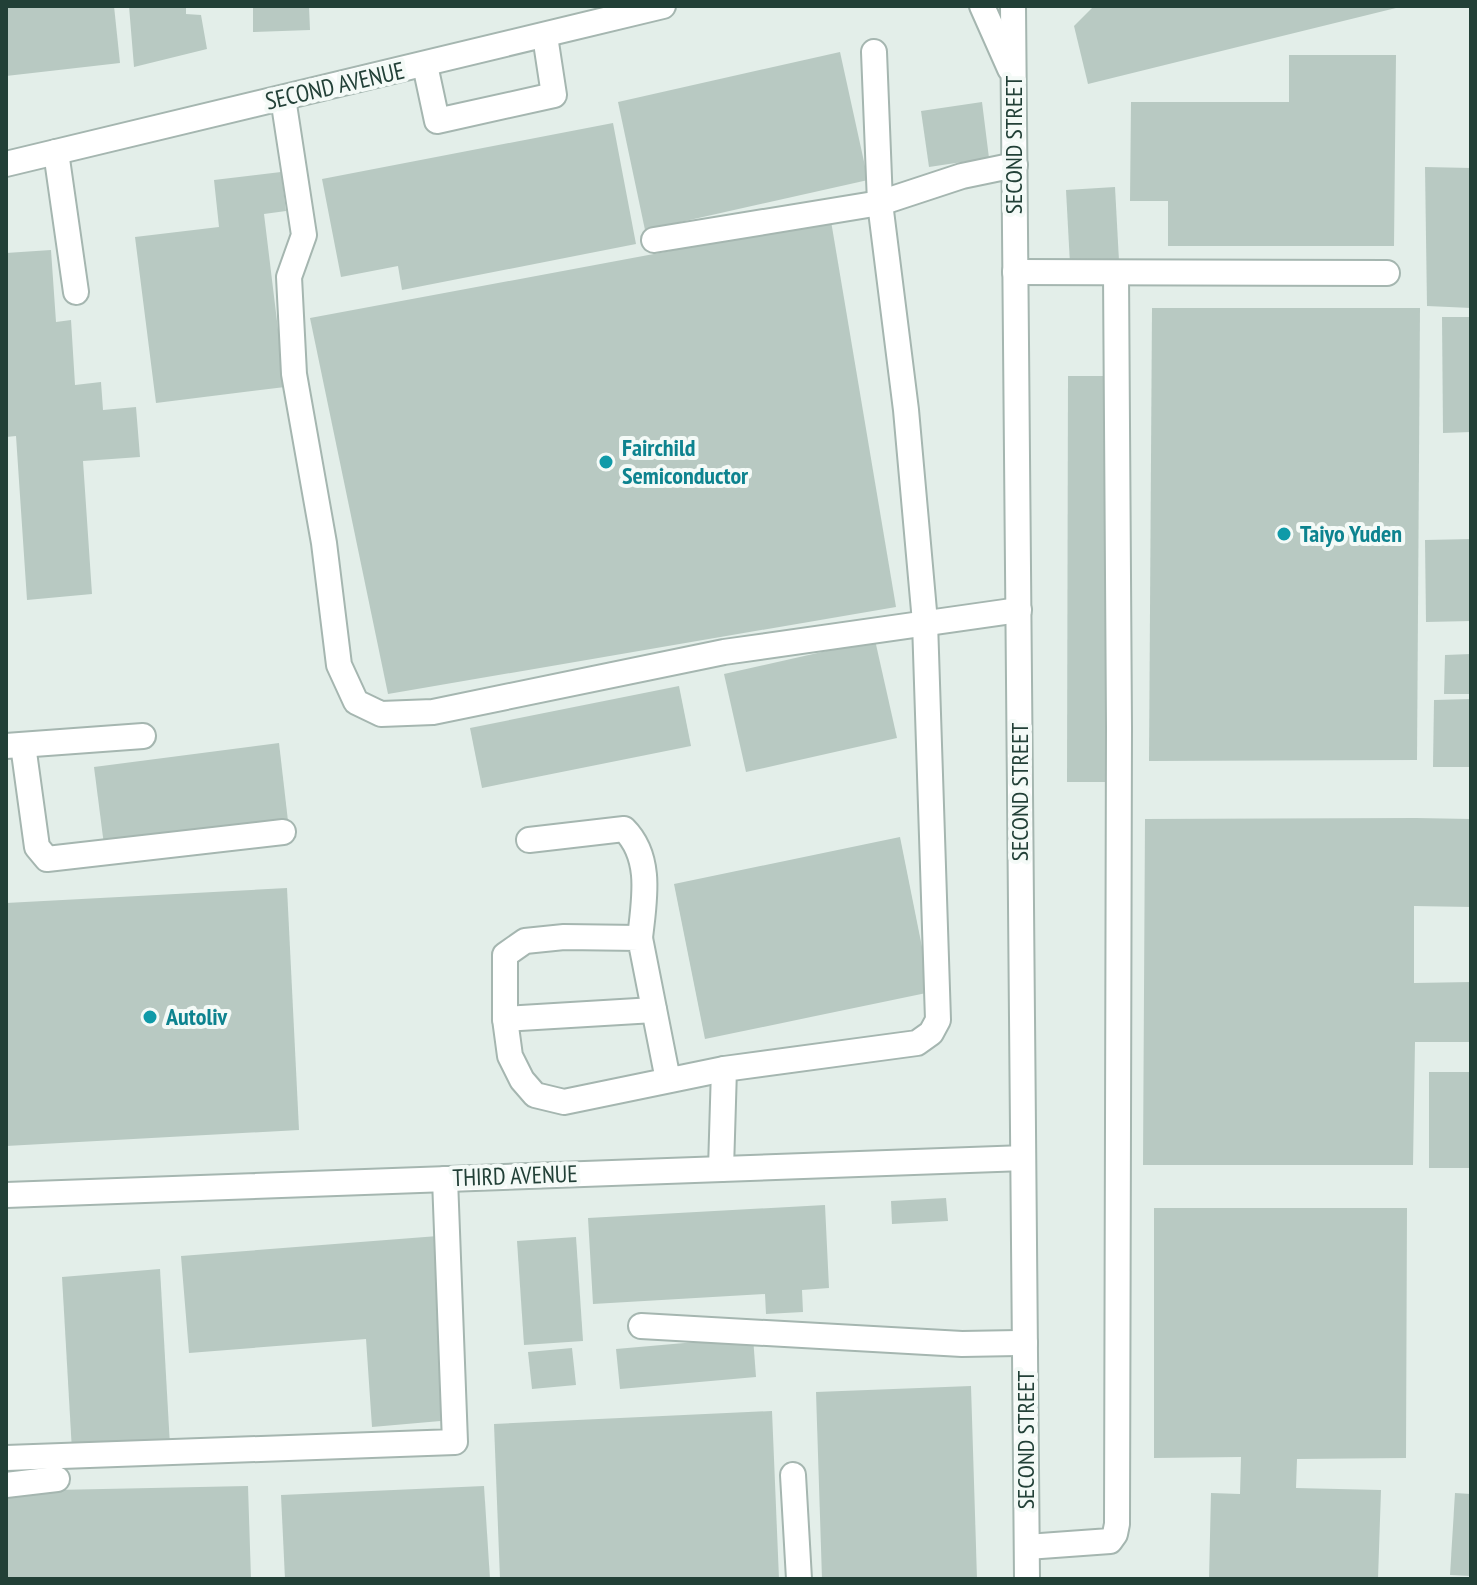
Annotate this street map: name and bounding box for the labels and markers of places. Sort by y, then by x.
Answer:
place label: Fairchild Semiconductor [622,432,749,491]
marker: Fairchild Semiconductor [597,453,615,471]
place label: Taiyo Yuden [1300,518,1402,549]
marker: Taiyo Yuden [1275,525,1293,543]
place label: Autoliv [165,1001,228,1032]
marker: Autoliv [141,1008,159,1026]

